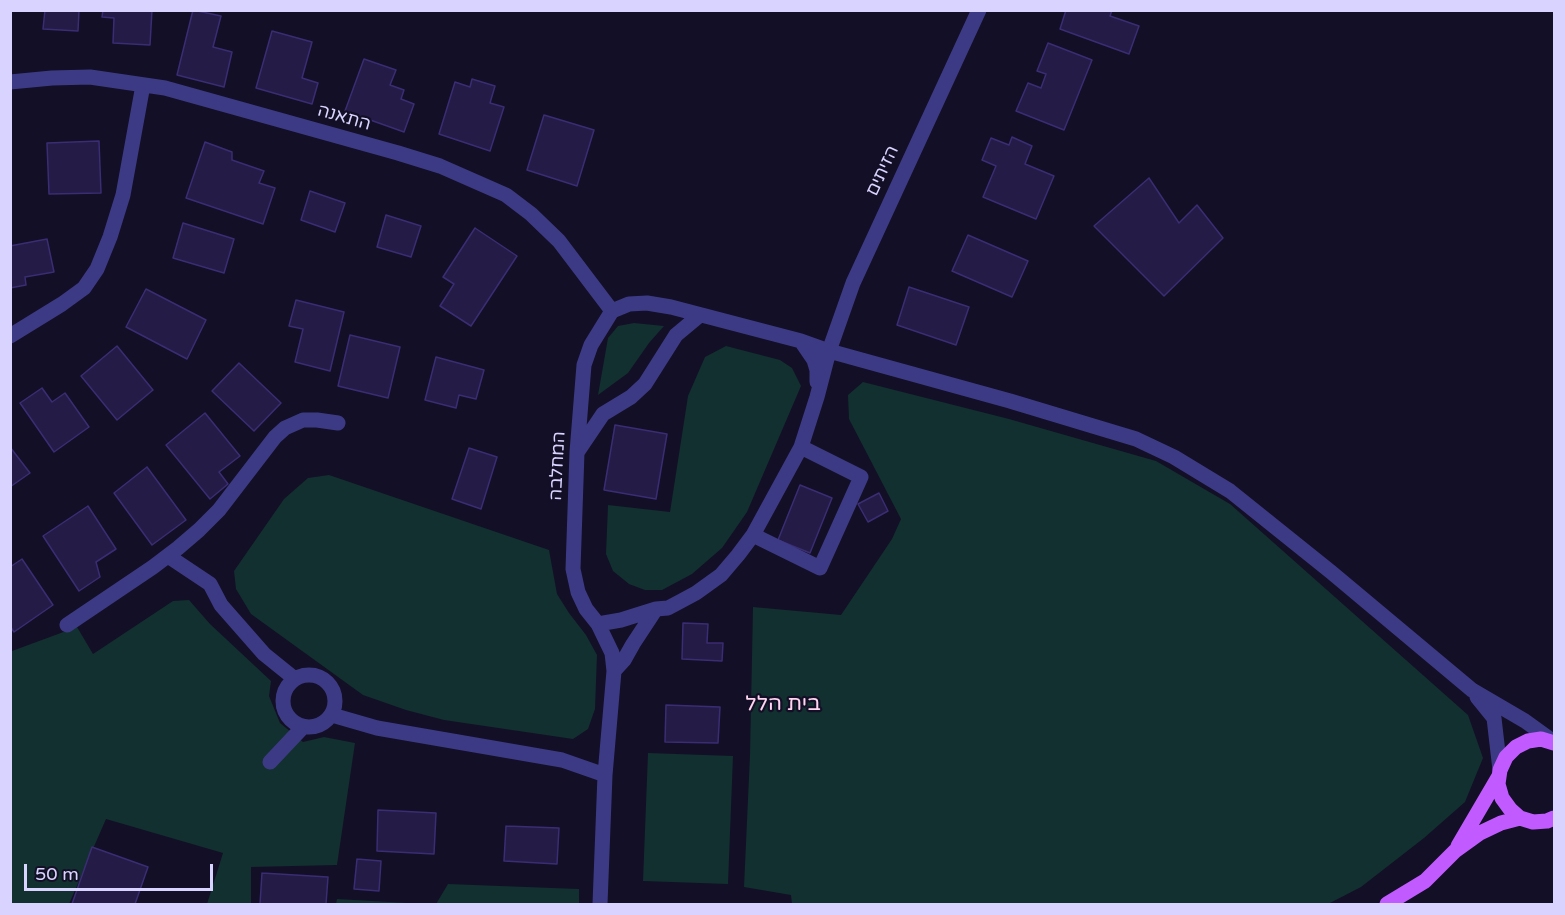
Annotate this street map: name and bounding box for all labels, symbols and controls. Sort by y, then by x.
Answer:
street label: התאנה [315,100,373,136]
street label: הזיתים [862,142,904,200]
street label: המחלבה [545,431,571,501]
district label: בית הלל [745,691,821,717]
scale bar [27,852,216,890]
text: 50 m [35,863,79,885]

